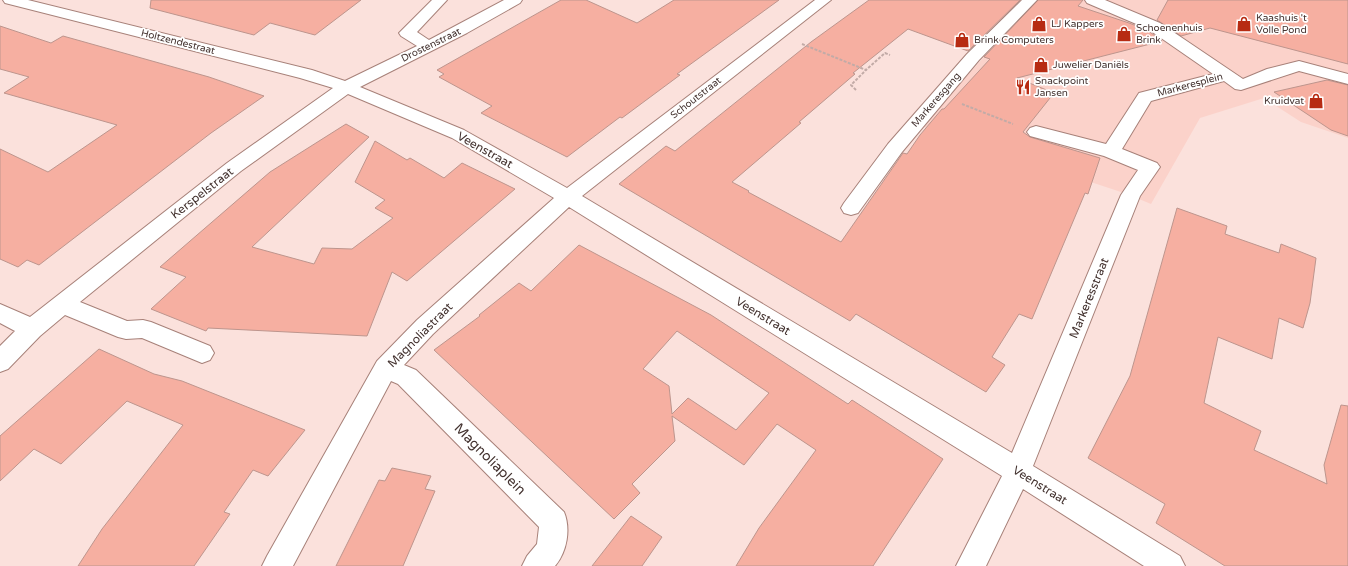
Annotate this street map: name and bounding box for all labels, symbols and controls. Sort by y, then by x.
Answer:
place label: Kaashuis 't Volle Pond [1256,12,1307,36]
shop icon: LJ Kappers [1030,15,1048,33]
shop icon: Kaashuis 't Volle Pond [1235,15,1253,33]
place label: LJ Kappers [1051,18,1103,30]
place label: Schoenenhuis Brink [1136,22,1203,46]
street label: Drostenstraat [399,25,463,65]
shop icon: Schoenenhuis Brink [1115,25,1133,43]
street label: Holtzendestraat [140,27,216,57]
shop icon: Brink Computers [953,31,971,49]
place label: Brink Computers [974,34,1054,46]
shop icon: Juwelier Daniëls [1032,56,1050,74]
place label: Juwelier Daniëls [1053,59,1129,71]
street label: Markeresgang [909,70,963,130]
street label: Markeresplein [1156,70,1224,100]
street label: Schoutstraat [668,74,724,121]
place label: Snackpoint Jansen [1035,75,1088,99]
restaurant icon: Snackpoint Jansen [1014,78,1032,96]
shop icon: Kruidvat [1307,92,1325,110]
place label: Kruidvat [1264,95,1304,107]
street label: Veenstraat [455,129,516,171]
street label: Kerspelstraat [168,164,236,222]
street label: Markeresstraat [1066,255,1112,340]
street label: Veenstraat [733,294,793,338]
street label: Magnoliastraat [385,299,456,370]
street label: Magnoliaplein [451,420,529,498]
street label: Veenstraat [1010,463,1070,507]

